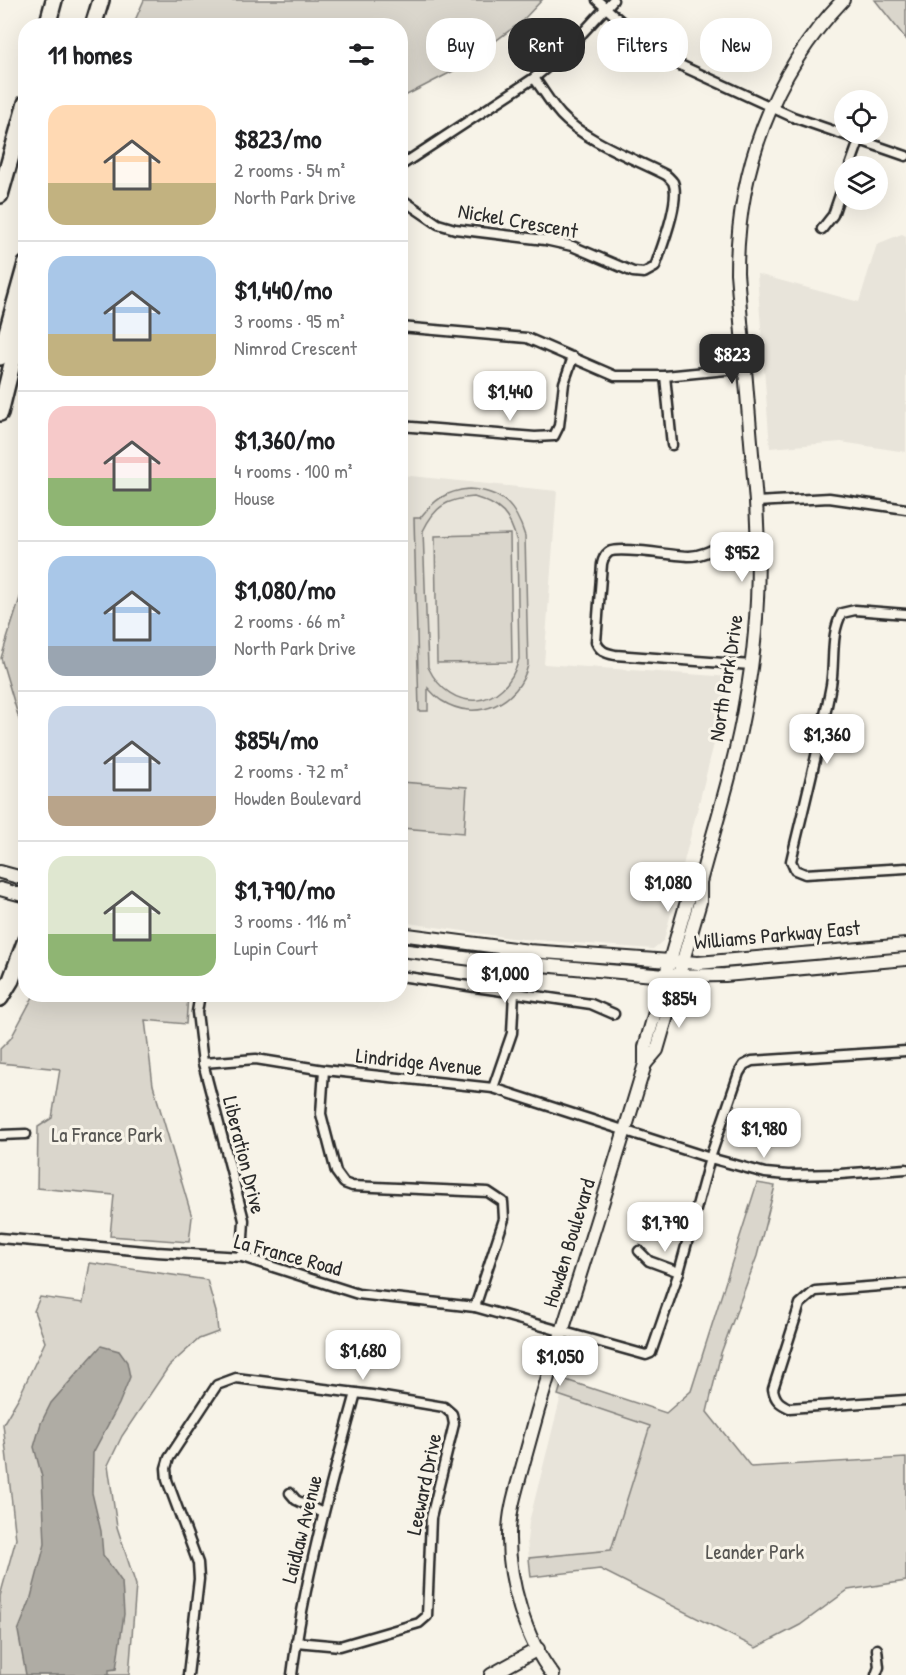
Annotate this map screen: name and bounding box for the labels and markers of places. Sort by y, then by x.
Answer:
pin: $823 [696,334,768,385]
pin: $1,440 [461,371,559,422]
pin: $952 [706,532,778,583]
pin: $1,360 [778,714,876,765]
pin: $1,080 [619,862,717,913]
pin: $1,000 [456,953,554,1004]
pin: $854 [643,978,715,1029]
pin: $1,980 [715,1108,813,1159]
pin: $1,790 [616,1202,714,1253]
pin: $1,680 [314,1330,412,1381]
pin: $1,050 [511,1336,609,1387]

